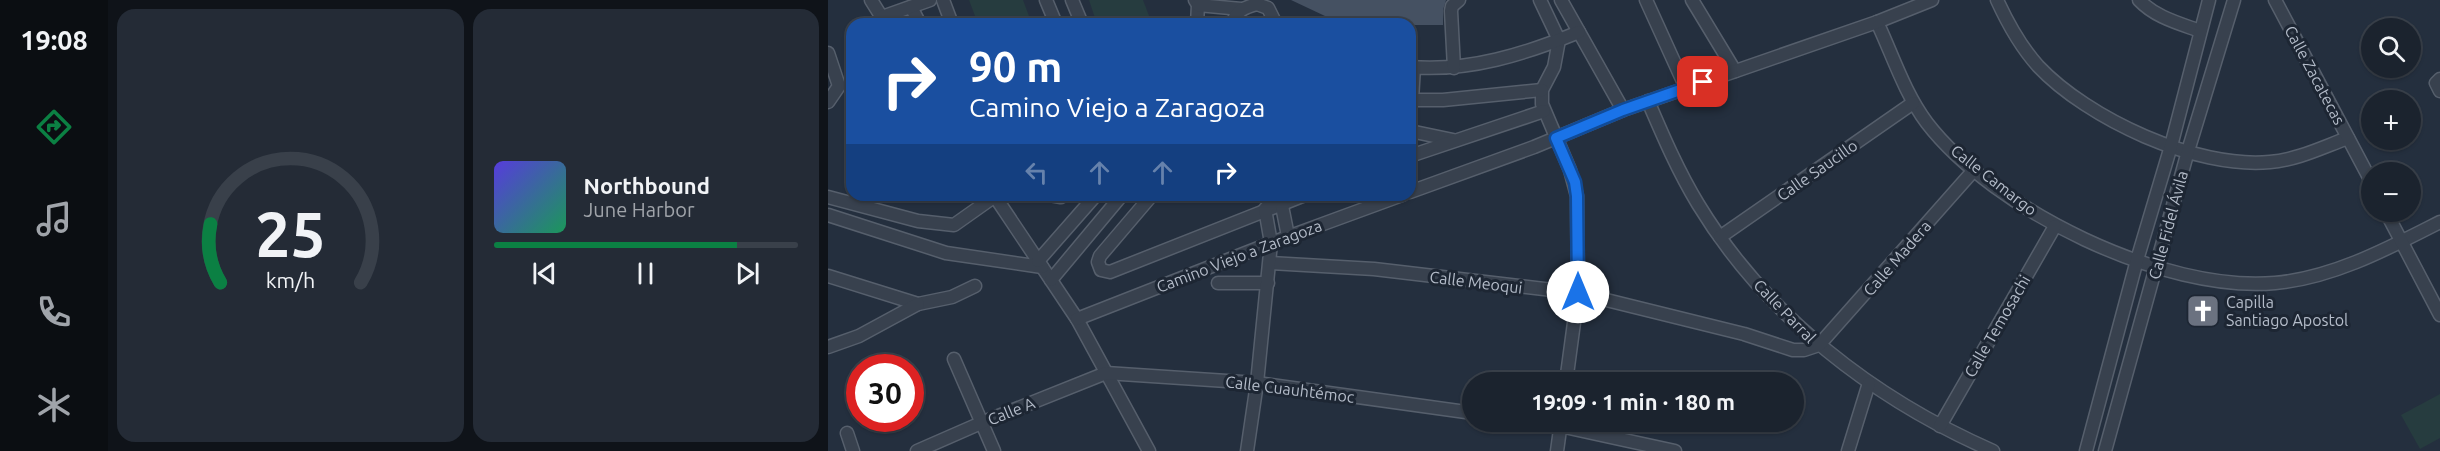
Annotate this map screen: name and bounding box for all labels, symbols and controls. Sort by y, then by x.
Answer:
map controls [2361,18,2421,222]
button: search [2361,18,2421,78]
street label: Calle Zacatecas [2281,22,2349,128]
text: 19:08 [20,25,88,55]
icon: right [870,42,948,120]
text: 90 m [969,43,1063,90]
pin [1677,56,1728,107]
icon: arrive [1686,65,1719,98]
button: + [2361,90,2421,150]
text: Camino Viejo a Zaragoza [969,92,1265,122]
icon: directions [33,106,75,148]
street label: Calle Saucillo [1773,136,1861,204]
street label: Calle Camargo [1948,141,2040,219]
icon: left [1020,156,1053,189]
icon: ahead [1083,156,1116,189]
icon: ahead [1146,156,1179,189]
icon: right [1209,156,1242,189]
button: − [2361,162,2421,222]
street label: Calle Fidel Ávila [2143,168,2191,281]
text: Northbound [584,173,710,198]
icon: music [33,198,75,240]
text: June Harbor [584,198,695,221]
text: 25 [255,199,325,269]
street label: Camino Viejo a Zaragoza [1154,216,1324,296]
street label: Calle Madera [1860,217,1934,299]
icon: previous [528,257,561,290]
icon: pause [629,257,662,290]
icon: next [731,257,764,290]
position arrow [1546,260,1610,324]
street label: Calle Meoqui [1429,267,1523,297]
text: km/h [265,268,315,292]
street label: Calle Temosachi [1961,272,2033,380]
street label: Calle Parral [1750,276,1820,346]
icon: phone [33,291,75,333]
church icon: Capilla Santiago Apostol [2185,293,2221,329]
place label: Capilla Santiago Apostol [2226,293,2348,329]
speed limit sign: 30 [846,354,924,432]
street label: Calle Cuauhtémoc [1224,372,1356,406]
icon: climate [33,384,75,426]
text: 19:09 · 1 min · 180 m [1531,389,1735,414]
street label: Calle A [985,393,1038,429]

